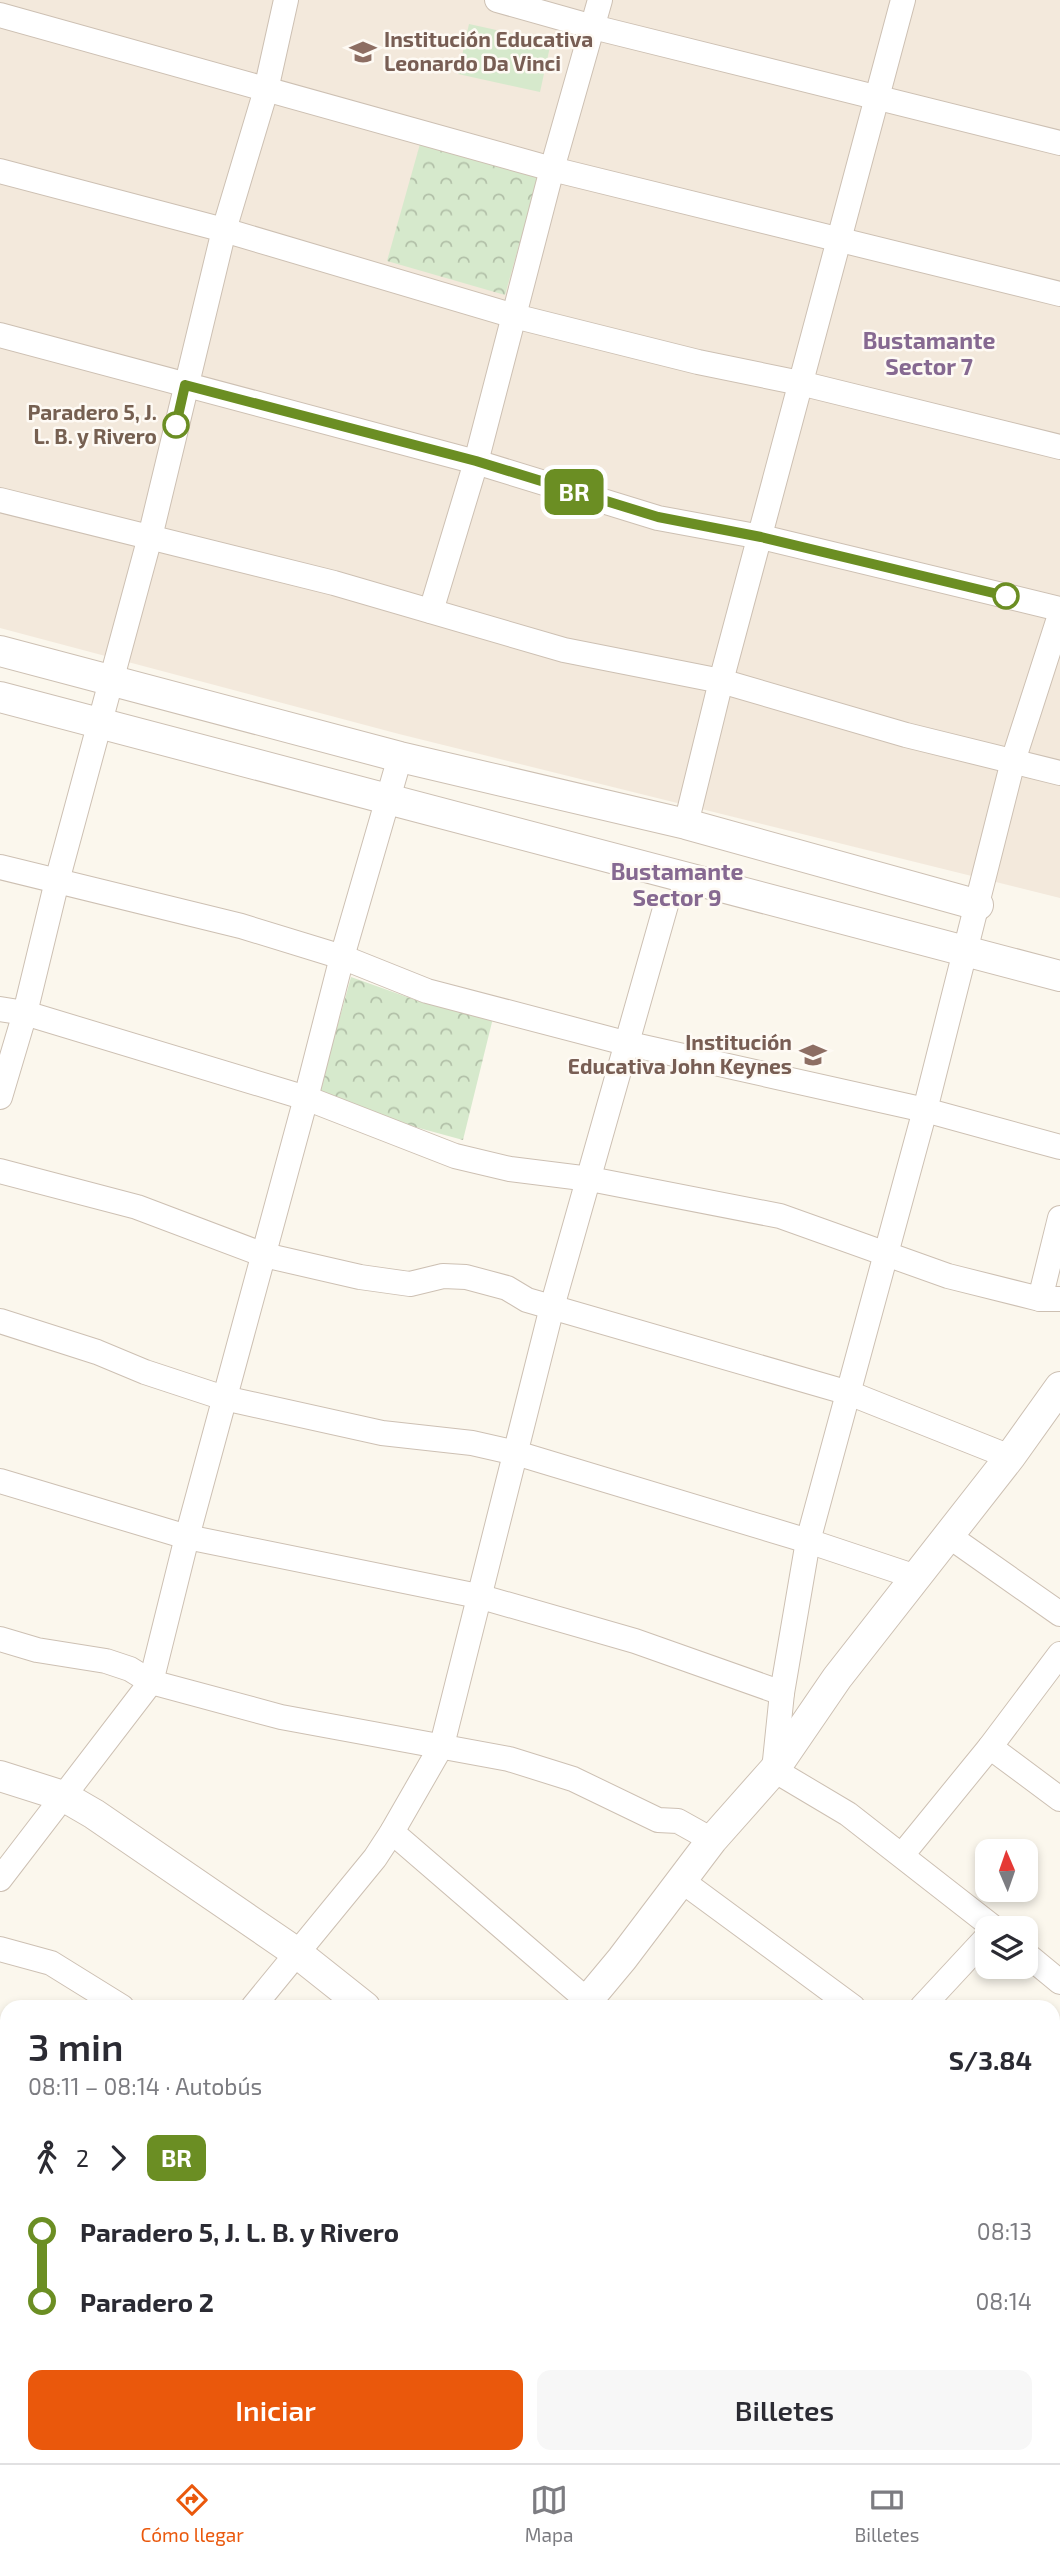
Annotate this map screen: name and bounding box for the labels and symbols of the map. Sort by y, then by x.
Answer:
place label: Institución Educativa Leonardo Da Vinci [384,26,593,75]
school or university icon: Institución Educativa Leonardo Da Vinci [348,37,378,67]
district label: Bustamante Sector 7 [863,326,995,380]
place label: Paradero 5, J. L. B. y Rivero [27,399,157,449]
marker: Paradero 5, J. L. B. y Rivero [163,412,189,438]
line badge: BR [542,469,606,515]
unlabelled marker [993,583,1019,609]
district label: Bustamante Sector 9 [611,857,743,911]
place label: Institución Educativa John Keynes [568,1029,792,1079]
school or university icon: Institución Educativa John Keynes [798,1040,828,1070]
north arrow [975,1839,1038,1902]

